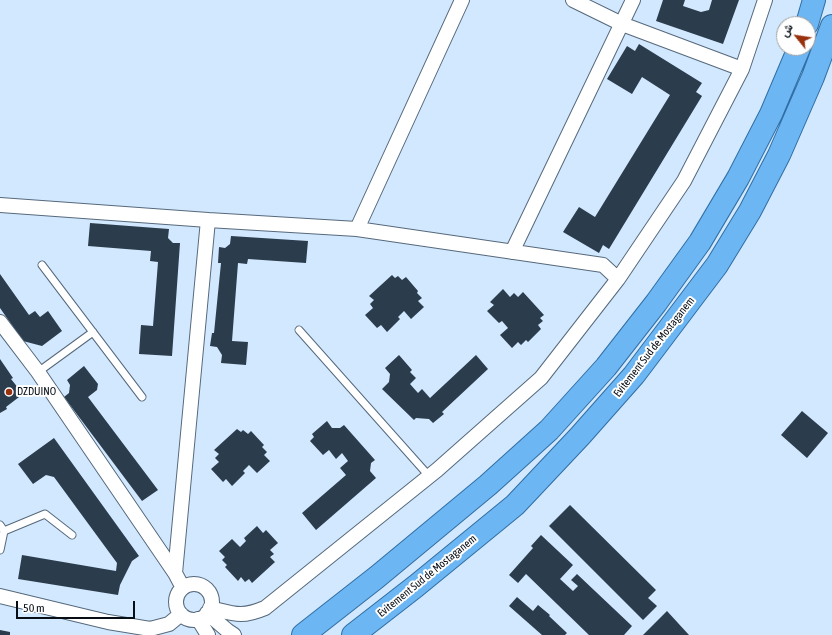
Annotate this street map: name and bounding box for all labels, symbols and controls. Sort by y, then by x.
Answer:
north arrow [776,16,816,56]
text: ش [778,22,795,39]
street label: Evitement Sud de Mostaganem [611,294,697,400]
place label: DZDUINO [17,385,56,399]
marker: DZDUINO [4,387,14,397]
street label: Evitement Sud de Mostaganem [375,532,479,620]
scale bar [18,593,137,619]
text: 50 m [23,601,45,615]

